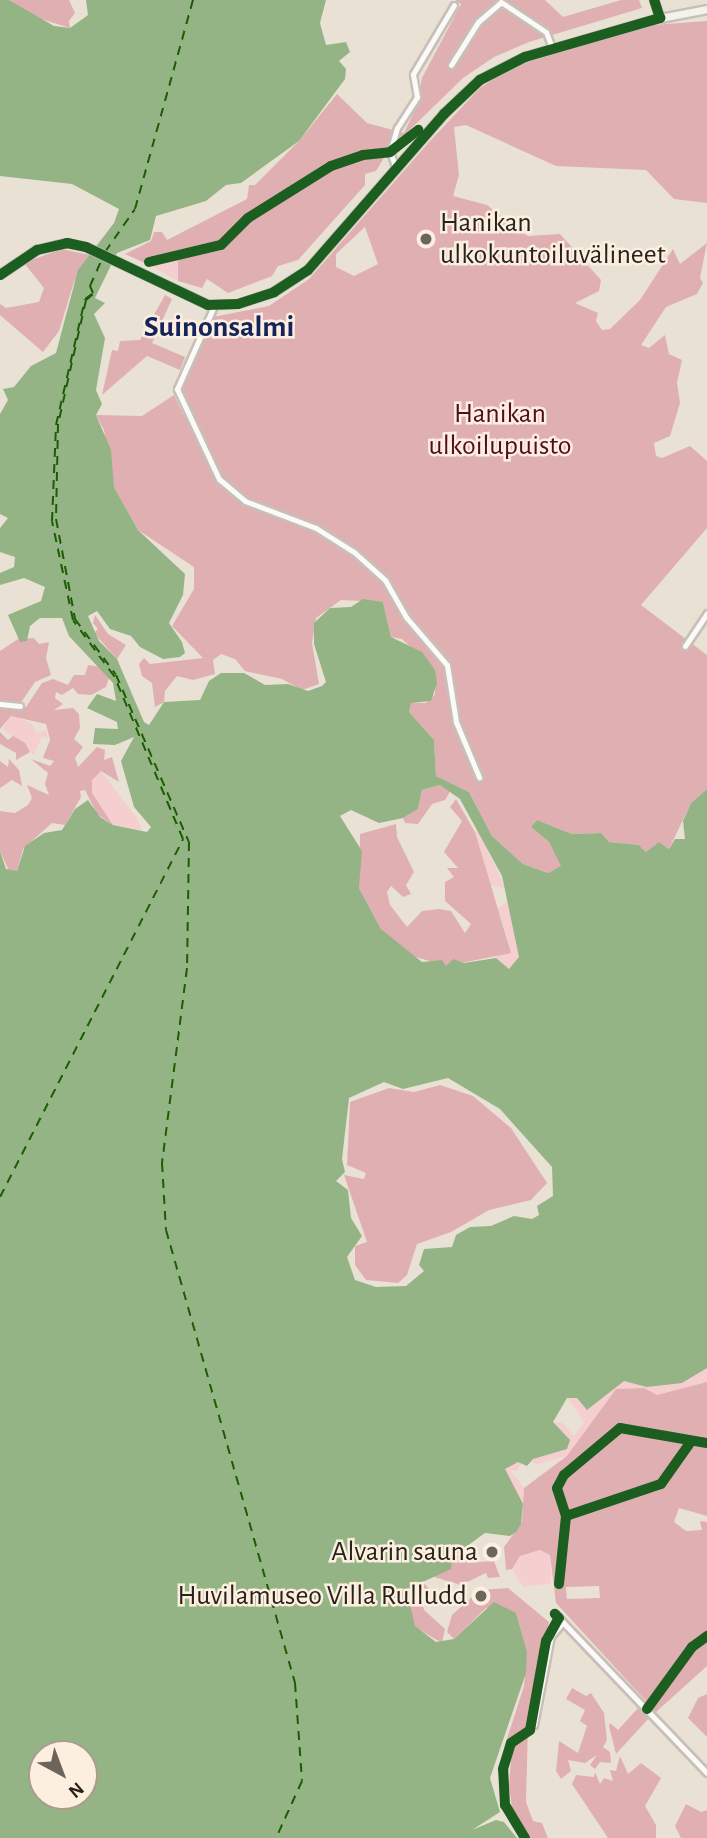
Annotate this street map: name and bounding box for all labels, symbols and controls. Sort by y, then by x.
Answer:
place label: Hanikan ulkokuntoiluvälineet [440,206,666,272]
marker: Hanikan ulkokuntoiluvälineet [418,231,434,247]
district label: Suinonsalmi [144,309,294,345]
park label: Hanikan ulkoilupuisto [428,397,572,463]
place label: Alvarin sauna [331,1535,478,1569]
marker: Alvarin sauna [484,1544,500,1560]
place label: Huvilamuseo Villa Rulludd [177,1579,467,1613]
marker: Huvilamuseo Villa Rulludd [473,1588,489,1604]
north arrow [28,1740,98,1810]
text: N [65,1778,87,1801]

